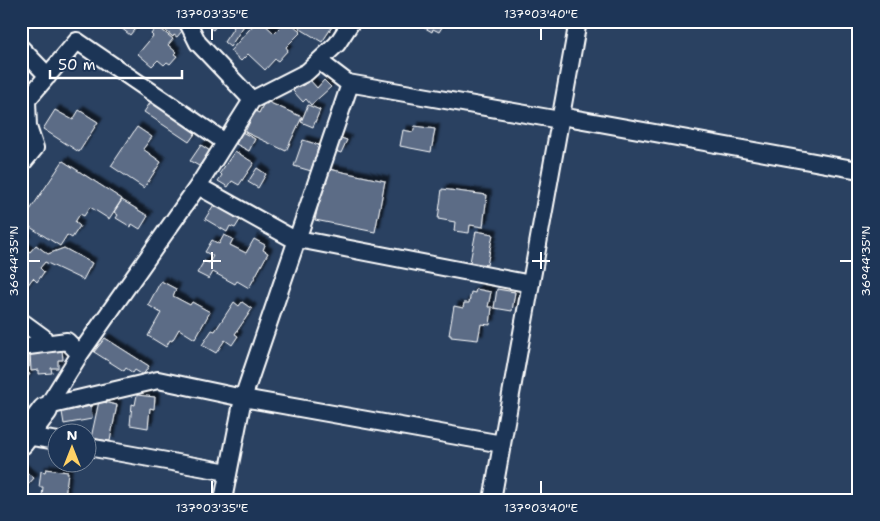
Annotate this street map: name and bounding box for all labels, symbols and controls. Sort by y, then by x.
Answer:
text: 137°03'35"E [176,6,248,22]
text: 137°03'40"E [504,6,578,22]
scale bar [50,48,182,80]
text: 50 m [58,55,96,75]
text: 36°44'35"N [6,226,22,296]
text: 36°44'35"N [858,226,874,296]
north arrow [48,424,98,474]
text: N [66,426,78,444]
text: 137°03'35"E [176,500,248,516]
text: 137°03'40"E [504,500,578,516]

